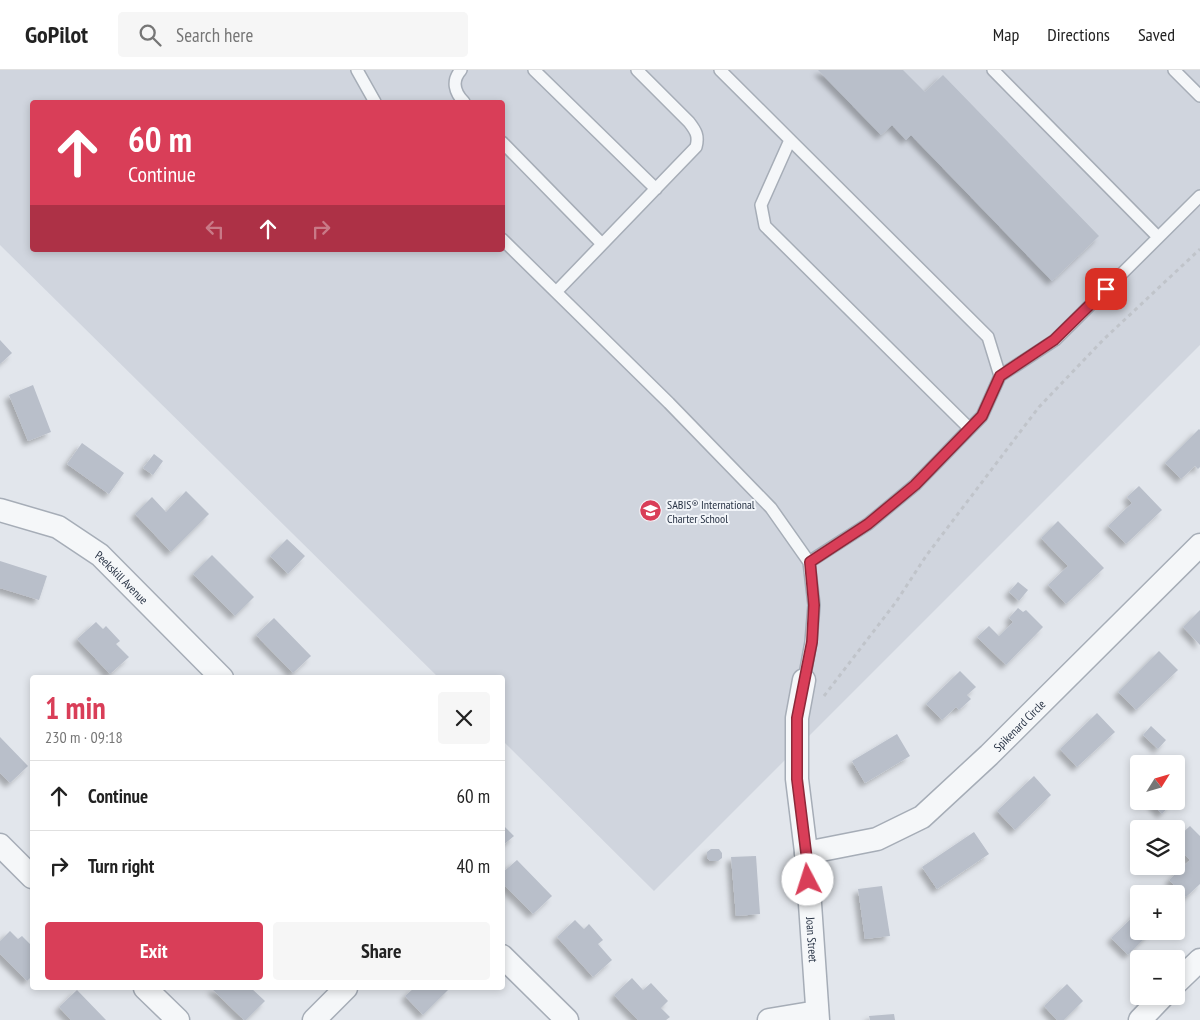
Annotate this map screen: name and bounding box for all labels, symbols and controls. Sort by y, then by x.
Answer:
search box [118,12,468,57]
text: GoPilot [25,19,88,50]
icon: search [136,21,164,49]
text: Search here [176,23,253,47]
text: Map [993,23,1019,46]
text: Directions [1047,23,1110,46]
text: Saved [1138,23,1175,46]
text: 60 m [128,116,192,162]
icon: ahead [45,120,110,185]
text: Continue [128,160,196,188]
icon: left [201,215,229,243]
icon: ahead [254,215,282,243]
icon: right [307,215,335,243]
pin [1085,268,1127,310]
icon: arrive [1092,275,1120,303]
place label: SABIS® International Charter School [667,497,755,526]
school or university icon: SABIS® International Charter School [639,499,663,523]
street label: Peekskill Avenue [93,547,152,607]
text: 1 min [45,688,106,727]
button: close [438,692,490,744]
street label: Spikenard Circle [990,696,1048,754]
text: 230 m · 09:18 [45,727,123,747]
north arrow [1130,755,1185,810]
map controls [1130,755,1185,1005]
icon: ahead [45,782,73,810]
text: Continue [88,784,148,808]
text: 60 m [457,784,490,808]
button: layers [1130,820,1185,875]
icon: right [45,852,73,880]
position arrow [781,853,833,905]
text: Turn right [88,854,154,878]
text: 40 m [457,854,490,878]
button: + [1130,885,1185,940]
street label: Joan Street [803,915,822,964]
button: Exit [45,922,263,980]
button: Share [273,922,490,980]
button: − [1130,950,1185,1005]

